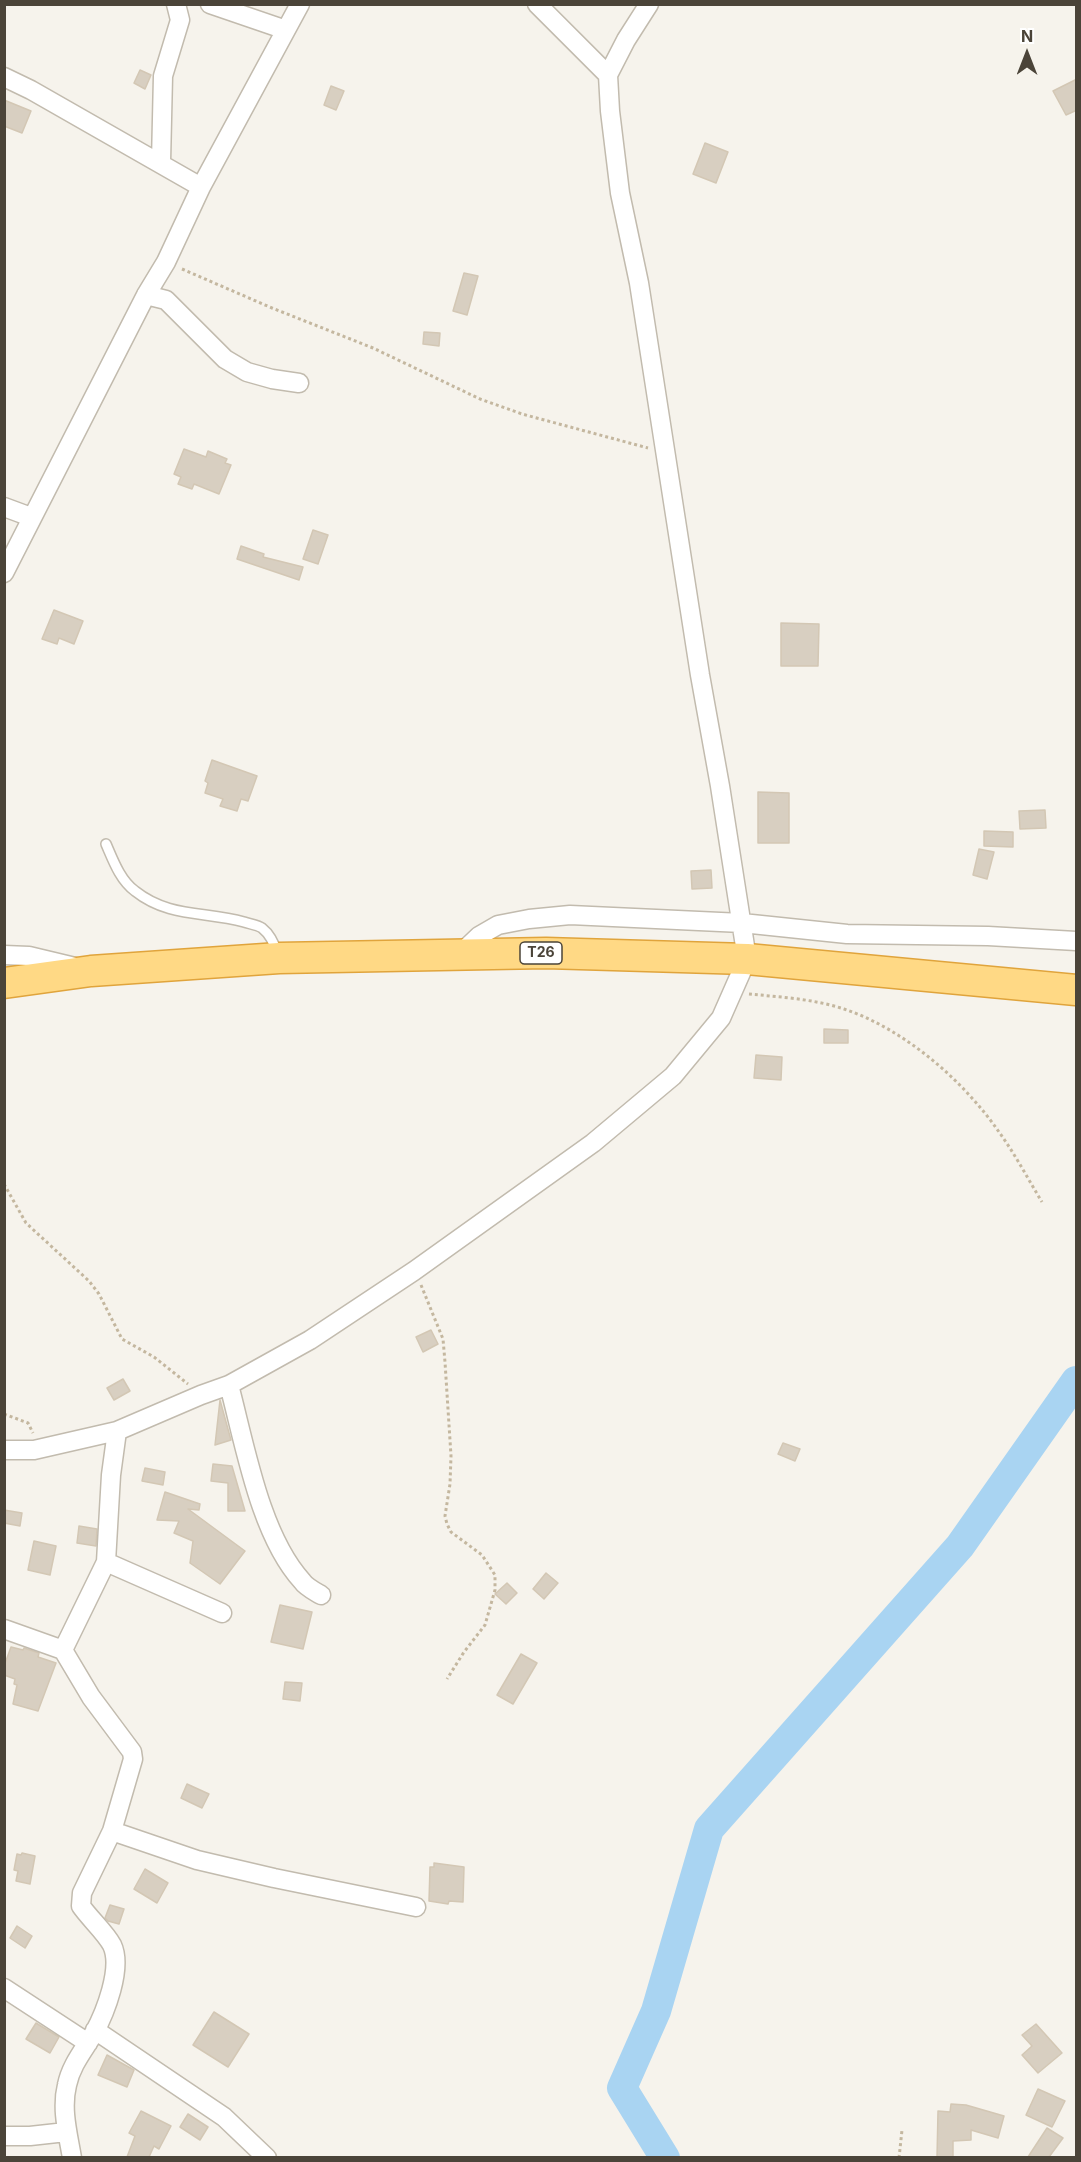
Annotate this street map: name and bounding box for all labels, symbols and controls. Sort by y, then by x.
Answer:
north arrow [997,24,1057,84]
text: N [1021,26,1033,46]
road number: T26 [520,942,562,964]

